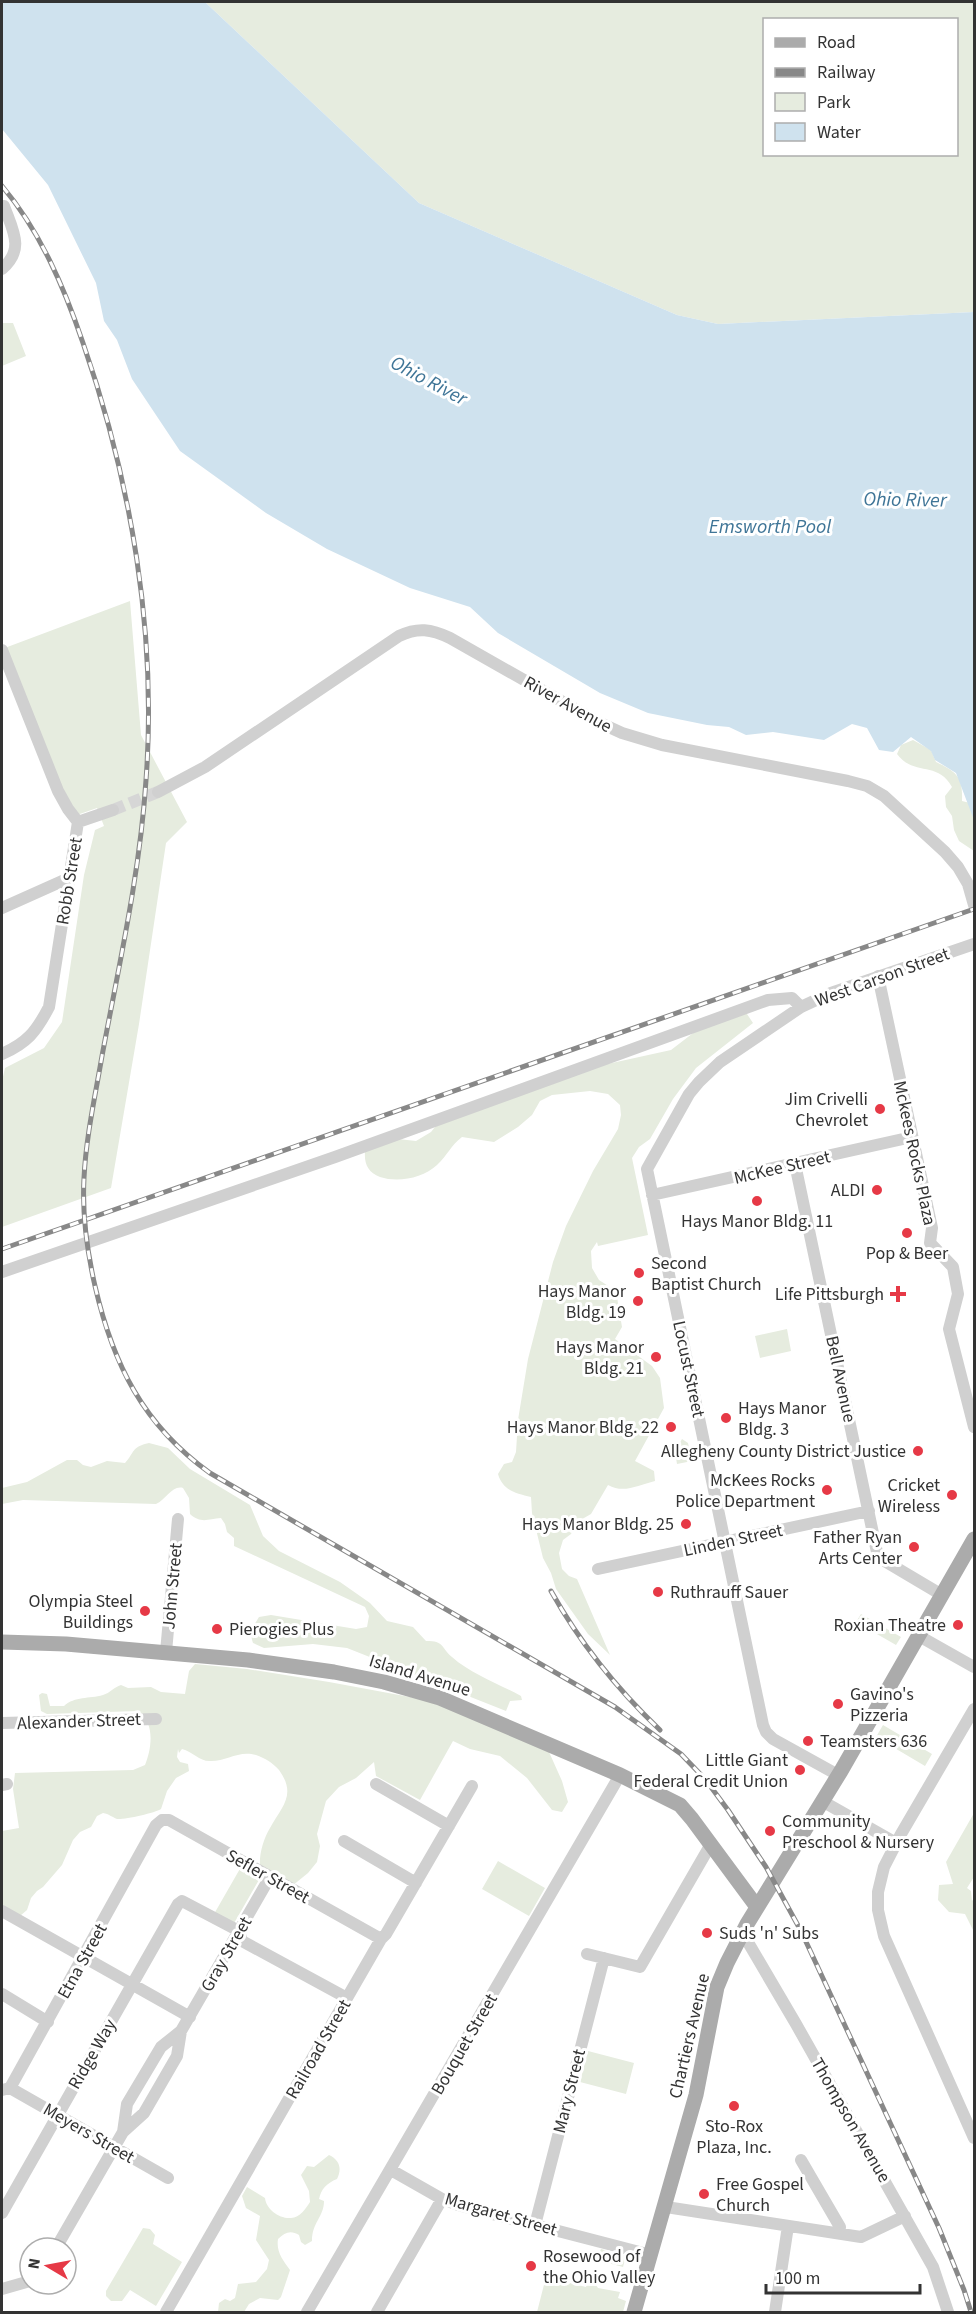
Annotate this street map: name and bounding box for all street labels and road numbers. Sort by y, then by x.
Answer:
street label: River Avenue [519,670,616,739]
street label: Robb Street [50,835,89,927]
street label: West Carson Street [812,942,953,1013]
street label: Mckees Rocks Plaza [887,1079,942,1228]
street label: McKee Street [731,1144,833,1191]
street label: Locust Street [666,1318,711,1420]
street label: Bell Avenue [819,1334,862,1425]
street label: Linden Street [681,1518,785,1563]
street label: John Street [156,1542,189,1630]
street label: Island Avenue [366,1648,474,1703]
street label: Alexander Street [17,1707,141,1736]
street label: Sefler Street [221,1843,314,1910]
street label: Gray Street [195,1912,258,1996]
street label: Etna Street [51,1919,113,2003]
street label: Chartiers Avenue [663,1971,716,2101]
street label: Bouquet Street [425,1989,504,2100]
street label: Railroad Street [280,1995,357,2104]
street label: Ridge Way [62,2014,123,2094]
street label: Mary Street [547,2046,592,2136]
street label: Thompson Avenue [805,2053,896,2187]
street label: Meyers Street [38,2097,139,2170]
street label: Margaret Street [442,2187,560,2242]

